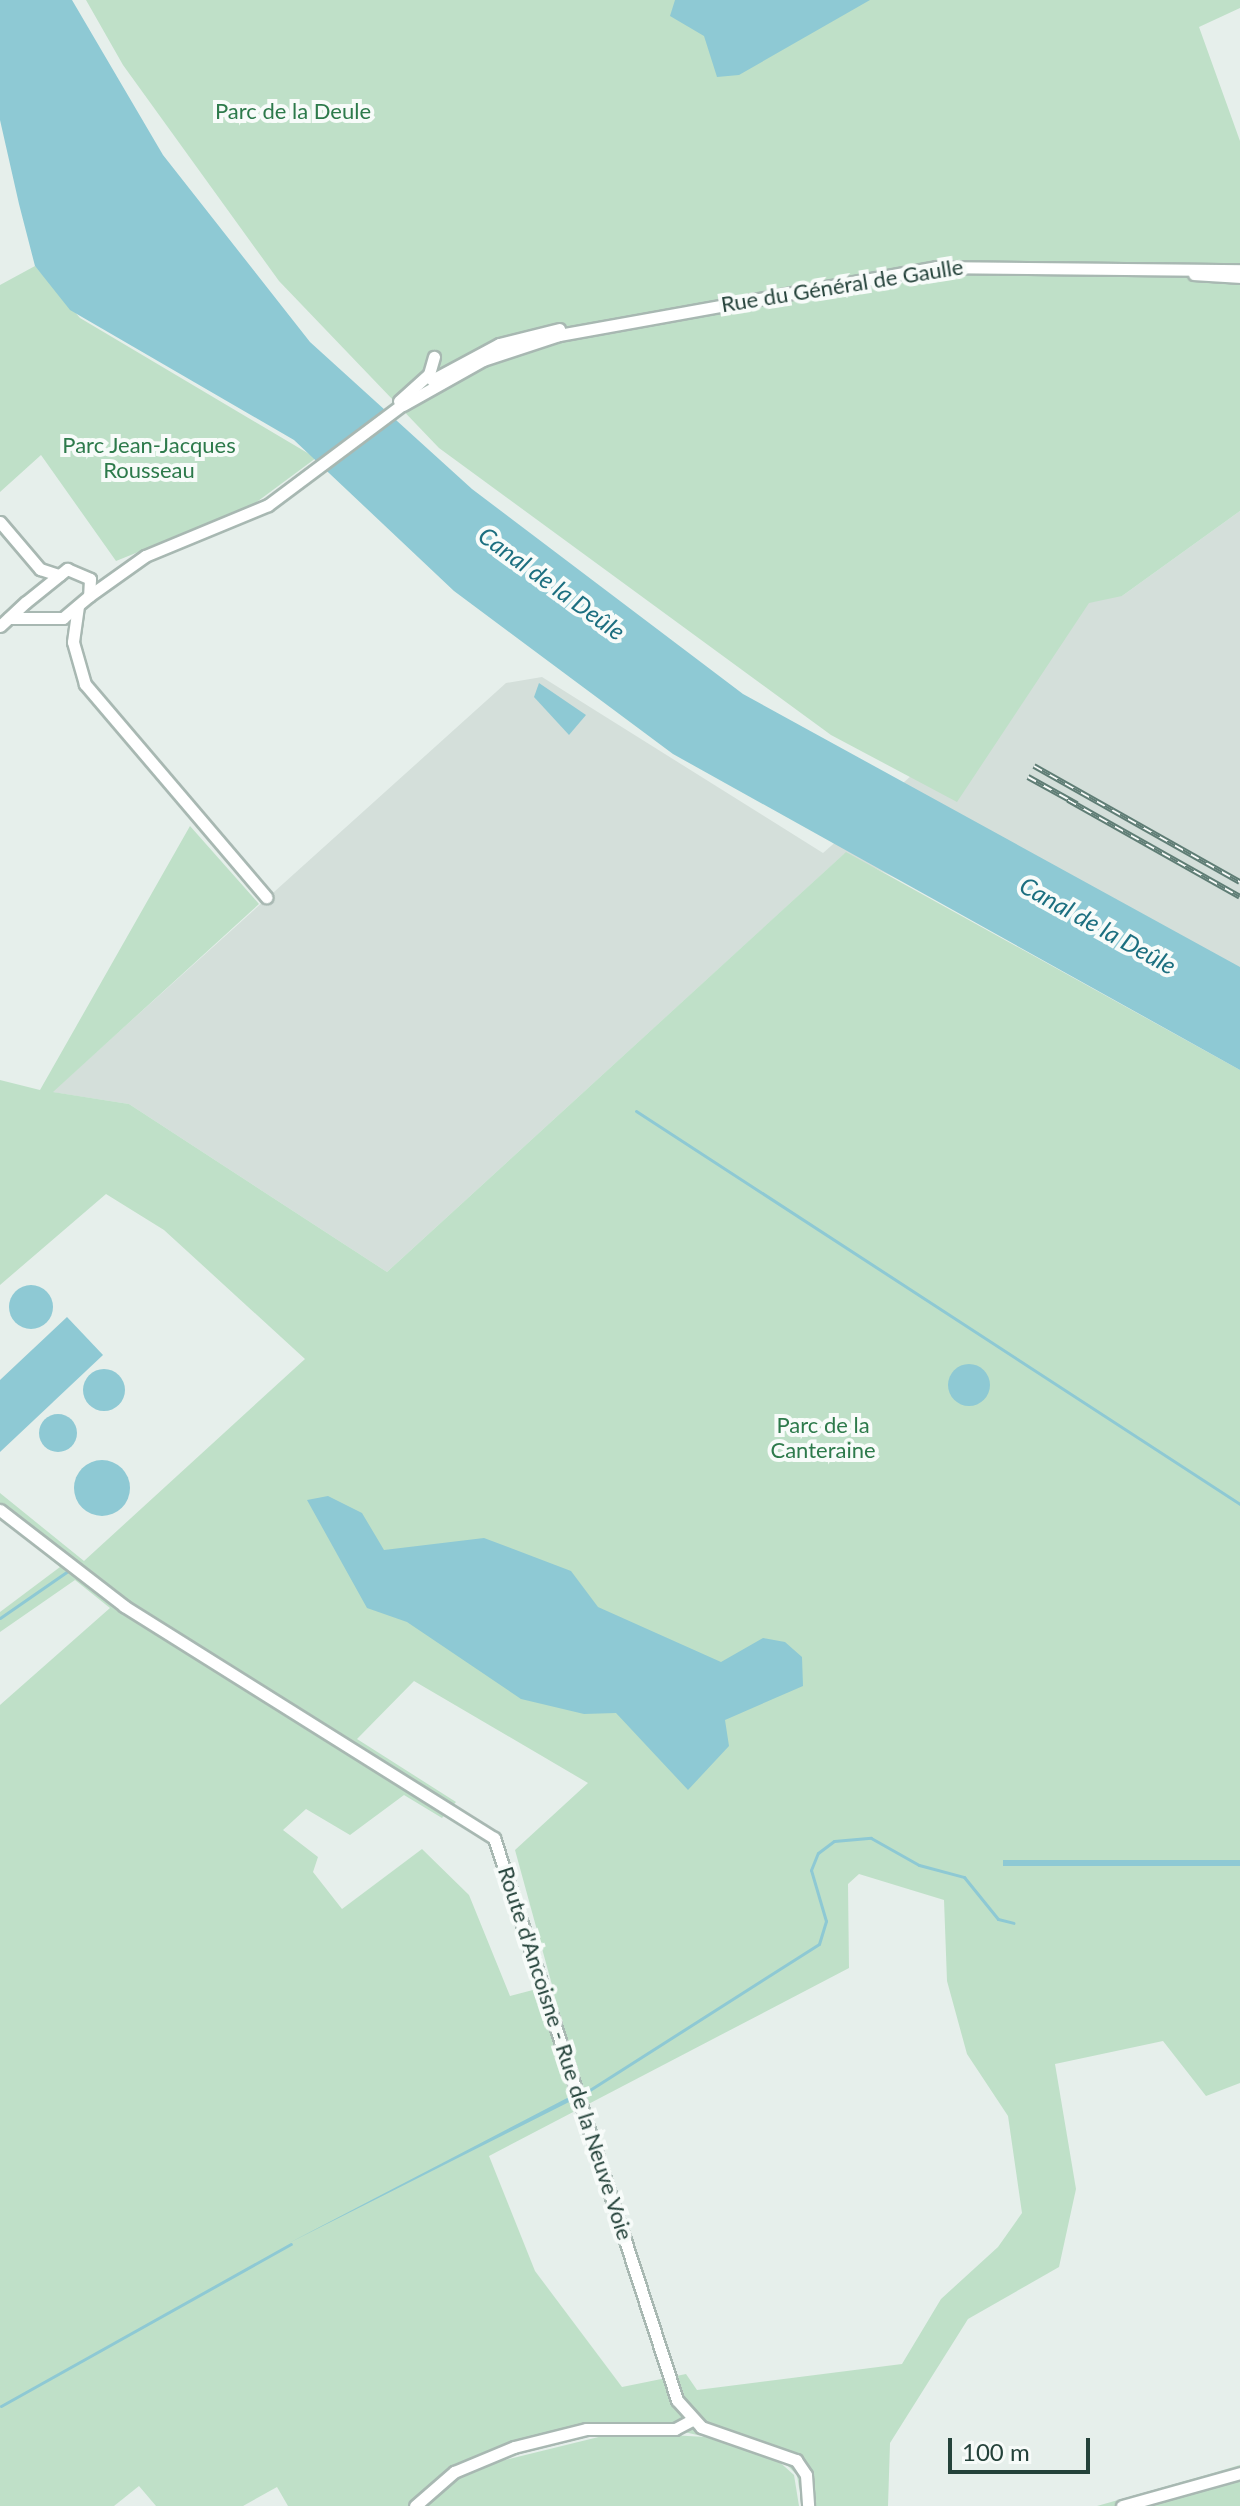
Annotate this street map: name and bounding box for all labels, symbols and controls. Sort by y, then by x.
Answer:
park label: Parc de la Deule [215,98,371,124]
street label: Rue du Général de Gaulle [719,253,965,317]
park label: Parc Jean-Jacques Rousseau [62,431,236,482]
water label: Canal de la Deûle [473,520,631,646]
water label: Canal de la Deûle [1015,870,1181,980]
park label: Parc de la Canteraine [770,1411,876,1462]
street label: Route d'Ancoisne - Rue de la Neuve Voie [493,1863,639,2243]
scale bar [952,2422,1094,2472]
text: 100 m [962,2437,1030,2466]

